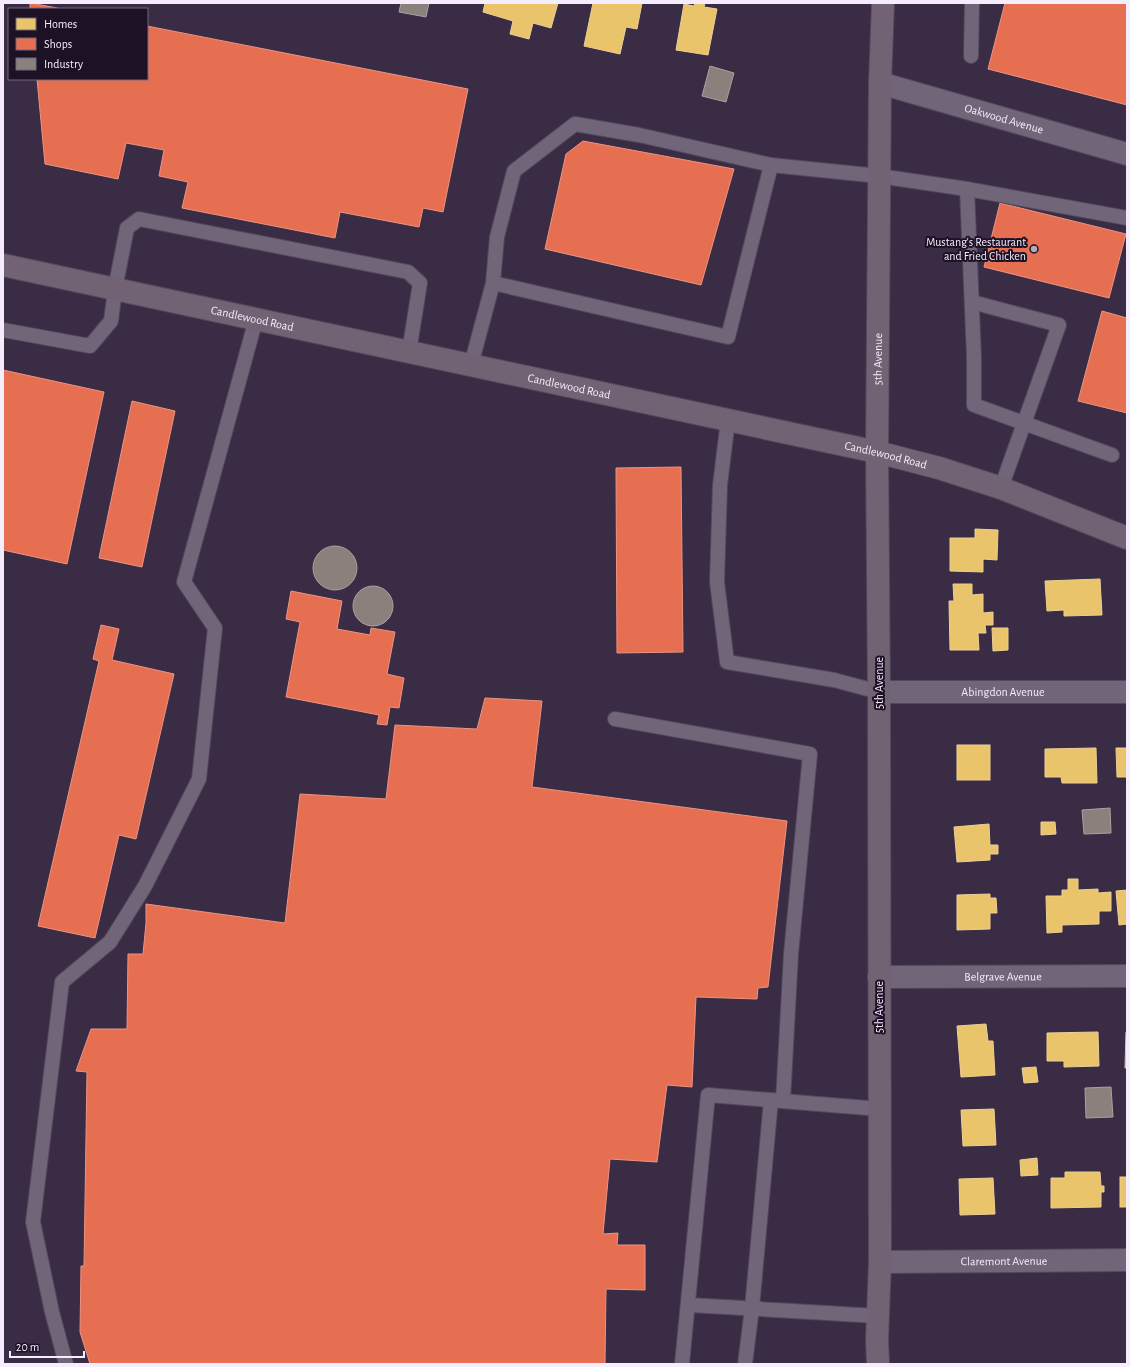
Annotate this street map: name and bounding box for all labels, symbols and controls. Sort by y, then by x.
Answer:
legend [8,8,148,80]
text: Homes [44,18,77,30]
text: Shops [44,38,72,50]
text: Industry [44,58,83,71]
street label: Oakwood Avenue [963,102,1045,136]
place label: Mustang's Restaurant and Fried Chicken [926,236,1026,262]
marker: Mustang's Restaurant and Fried Chicken [1029,244,1039,254]
street label: Candlewood Road [210,304,295,333]
street label: 5th Avenue [872,333,884,385]
street label: Candlewood Road [527,371,612,401]
street label: Candlewood Road [843,439,928,471]
street label: 5th Avenue [873,657,885,709]
street label: Abingdon Avenue [961,686,1045,698]
street label: Belgrave Avenue [964,970,1042,983]
street label: 5th Avenue [873,981,885,1033]
street label: Claremont Avenue [961,1255,1047,1267]
scale bar [10,1333,84,1359]
text: 20 m [16,1341,39,1353]

